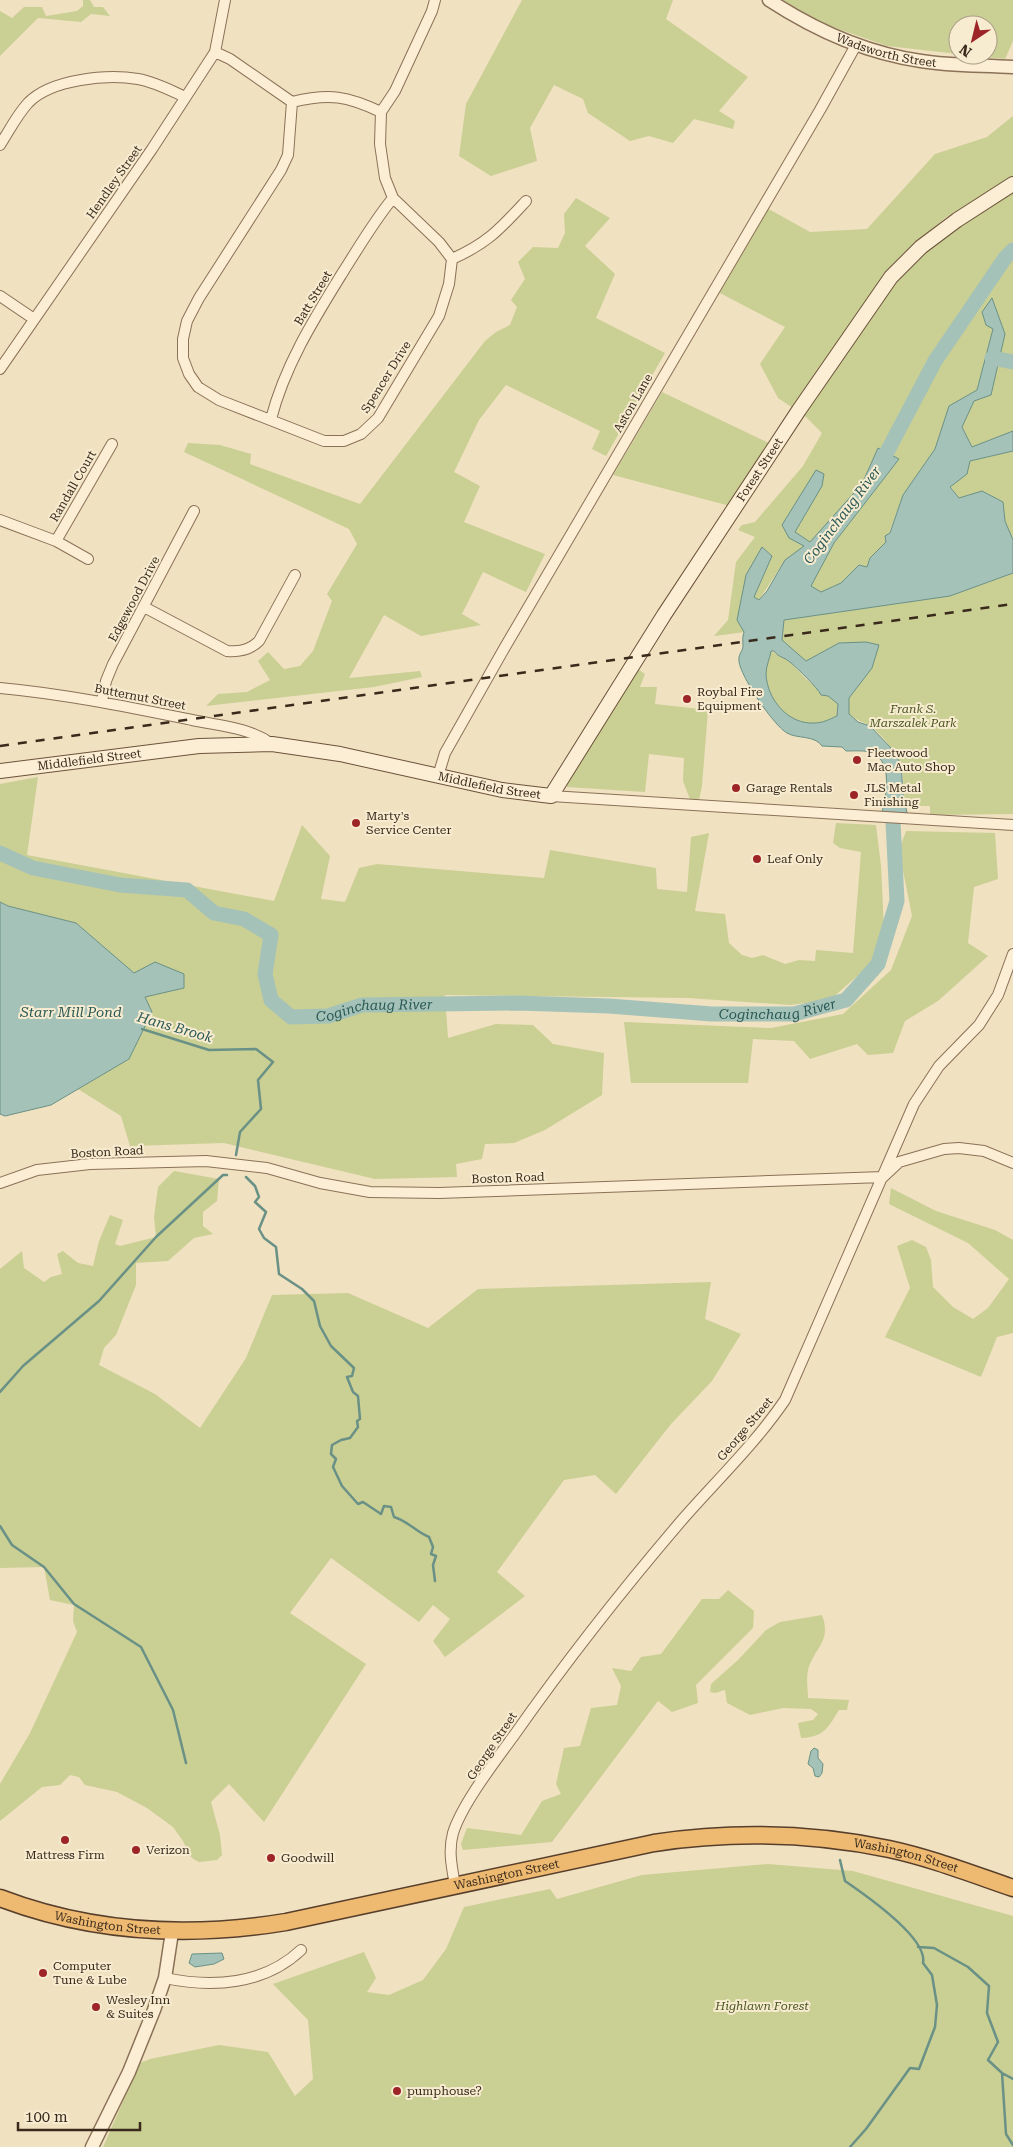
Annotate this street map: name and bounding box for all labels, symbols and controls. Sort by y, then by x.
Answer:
north arrow [948,15,998,65]
street label: Wadsworth Street [834,30,938,70]
text: N [956,41,975,60]
street label: Hendley Street [83,142,145,221]
street label: Batt Street [291,268,335,328]
street label: Spencer Drive [358,338,414,416]
street label: Aston Lane [611,371,656,435]
street label: Forest Street [734,435,786,504]
street label: Randall Court [47,447,99,524]
water label: Coginchaug River [800,463,884,567]
street label: Edgewood Drive [106,553,163,644]
street label: Butternut Street [93,681,187,713]
place label: Roybal Fire Equipment [697,685,763,713]
marker: Roybal Fire Equipment [681,693,693,705]
park label: Frank S. Marszalek Park [868,702,957,730]
street label: Middlefield Street [37,746,142,773]
place label: Fleetwood Mac Auto Shop [867,746,956,774]
marker: Fleetwood Mac Auto Shop [851,754,863,766]
street label: Middlefield Street [437,769,542,802]
place label: Garage Rentals [746,781,833,795]
place label: JLS Metal Finishing [864,781,922,809]
marker: Garage Rentals [730,782,742,794]
marker: JLS Metal Finishing [848,789,860,801]
place label: Marty's Service Center [366,809,451,837]
marker: Marty's Service Center [350,817,362,829]
place label: Leaf Only [767,852,824,866]
marker: Leaf Only [751,853,763,865]
water label: Coginchaug River [719,995,838,1023]
water label: Coginchaug River [316,996,433,1024]
water label: Starr Mill Pond [19,1004,122,1020]
water label: Hans Brook [134,1008,215,1046]
street label: Boston Road [70,1143,144,1161]
street label: Boston Road [471,1170,545,1186]
street label: George Street [714,1394,776,1464]
street label: George Street [464,1709,520,1783]
marker: Mattress Firm [59,1834,71,1846]
street label: Washington Street [853,1836,960,1876]
place label: Verizon [146,1843,190,1857]
marker: Verizon [130,1844,142,1856]
place label: Mattress Firm [25,1848,105,1862]
place label: Goodwill [281,1851,334,1865]
marker: Goodwill [265,1852,277,1864]
street label: Washington Street [453,1856,561,1893]
street label: Washington Street [53,1908,162,1937]
place label: Computer Tune & Lube [53,1959,127,1987]
marker: Computer Tune & Lube [37,1967,49,1979]
place label: Wesley Inn & Suites [106,1993,171,2021]
park label: Highlawn Forest [714,1999,809,2013]
marker: Wesley Inn & Suites [90,2001,102,2013]
place label: pumphouse? [407,2084,482,2098]
marker: pumphouse? [391,2085,403,2097]
scale bar [18,2100,140,2132]
text: 100 m [25,2108,68,2126]

